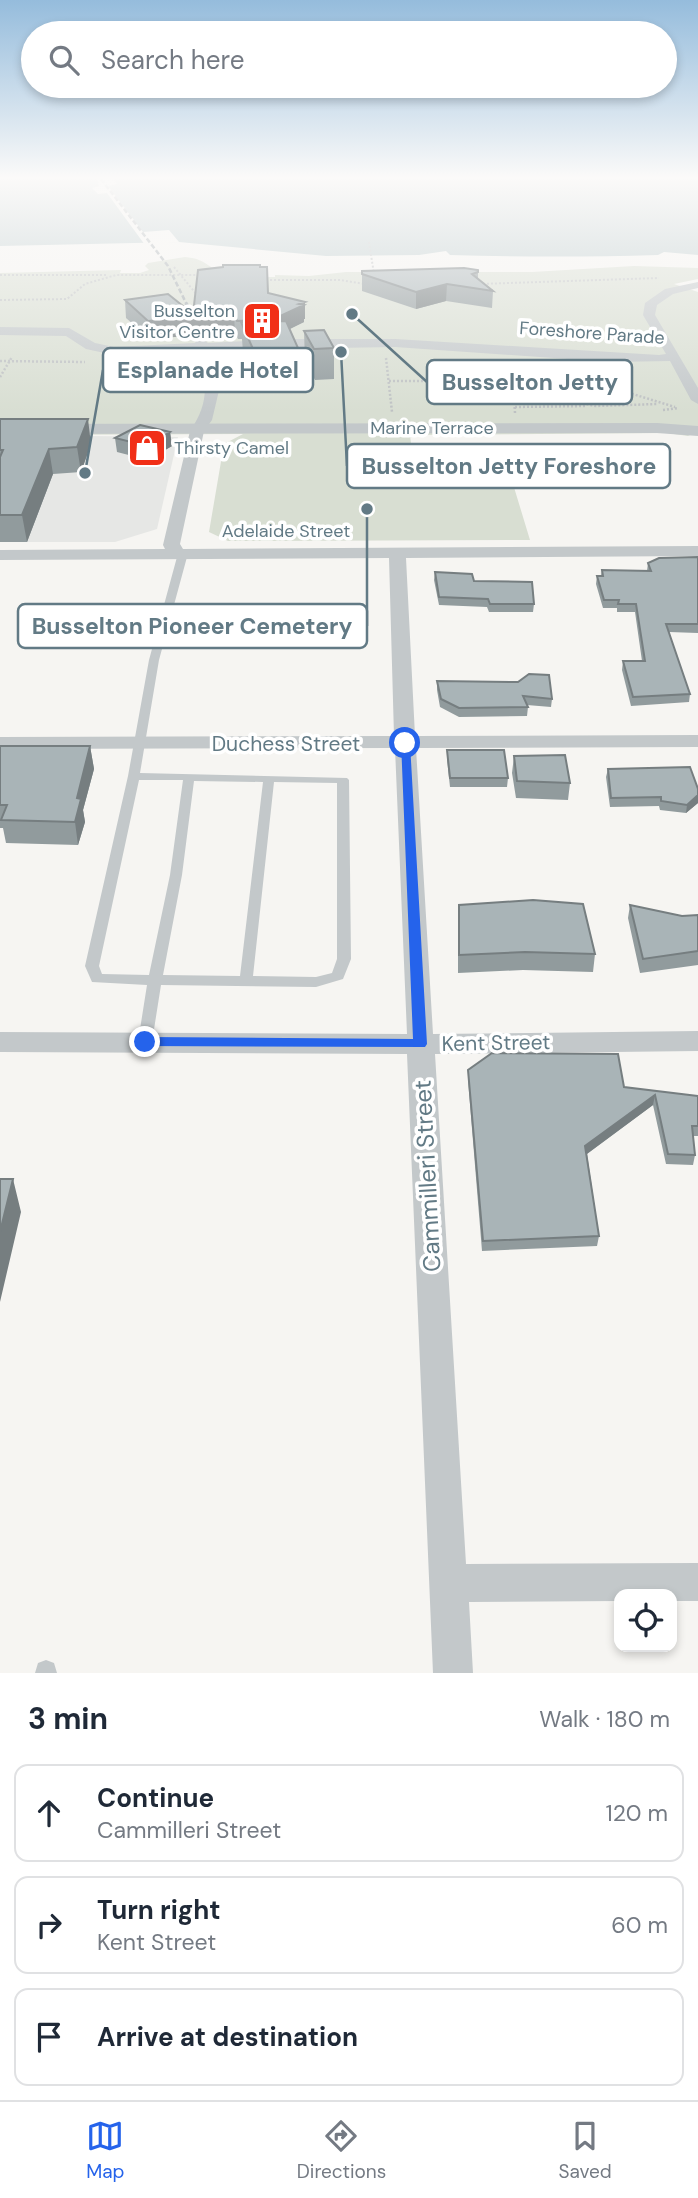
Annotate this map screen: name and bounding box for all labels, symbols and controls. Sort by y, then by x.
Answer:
search box [21,21,677,98]
icon: search [45,41,83,79]
text: Search here [101,43,244,77]
place label: Busselton Visitor Centre [119,299,235,344]
building icon: Busselton Visitor Centre [241,300,283,342]
street label: Foreshore Parade [519,316,665,350]
callout: Esplanade Hotel [103,348,313,392]
text: Esplanade Hotel [117,355,299,385]
callout: Busselton Jetty [427,360,632,404]
text: Busselton Jetty [442,367,618,397]
street label: Marine Terrace [370,416,494,440]
shop icon: Thirsty Camel [126,427,168,469]
place label: Thirsty Camel [174,436,289,460]
callout: Busselton Jetty Foreshore [347,444,670,488]
text: Busselton Jetty Foreshore [362,451,656,481]
street label: Adelaide Street [222,519,350,543]
callout: Busselton Pioneer Cemetery [18,604,367,648]
text: Busselton Pioneer Cemetery [32,611,352,641]
route start [389,727,420,758]
street label: Duchess Street [212,730,360,758]
route end [129,1026,160,1057]
street label: Kent Street [441,1028,551,1058]
street label: Cammilleri Street [406,1079,448,1273]
map controls [614,1589,677,1652]
button: locate [614,1589,677,1652]
text: 3 min [28,1699,108,1738]
text: Walk · 180 m [539,1704,670,1734]
text: Continue [97,1781,214,1815]
icon: ahead [30,1794,68,1832]
text: 120 m [605,1798,668,1828]
text: Cammilleri Street [97,1815,281,1845]
text: Turn right [97,1893,221,1927]
icon: right [30,1906,68,1944]
text: 60 m [611,1910,668,1940]
text: Kent Street [97,1927,216,1957]
icon: arrive [30,2018,68,2056]
text: Arrive at destination [97,2020,358,2054]
tab: Map [86,2117,124,2184]
tab: Directions [297,2117,386,2184]
tab: Saved [559,2117,612,2184]

